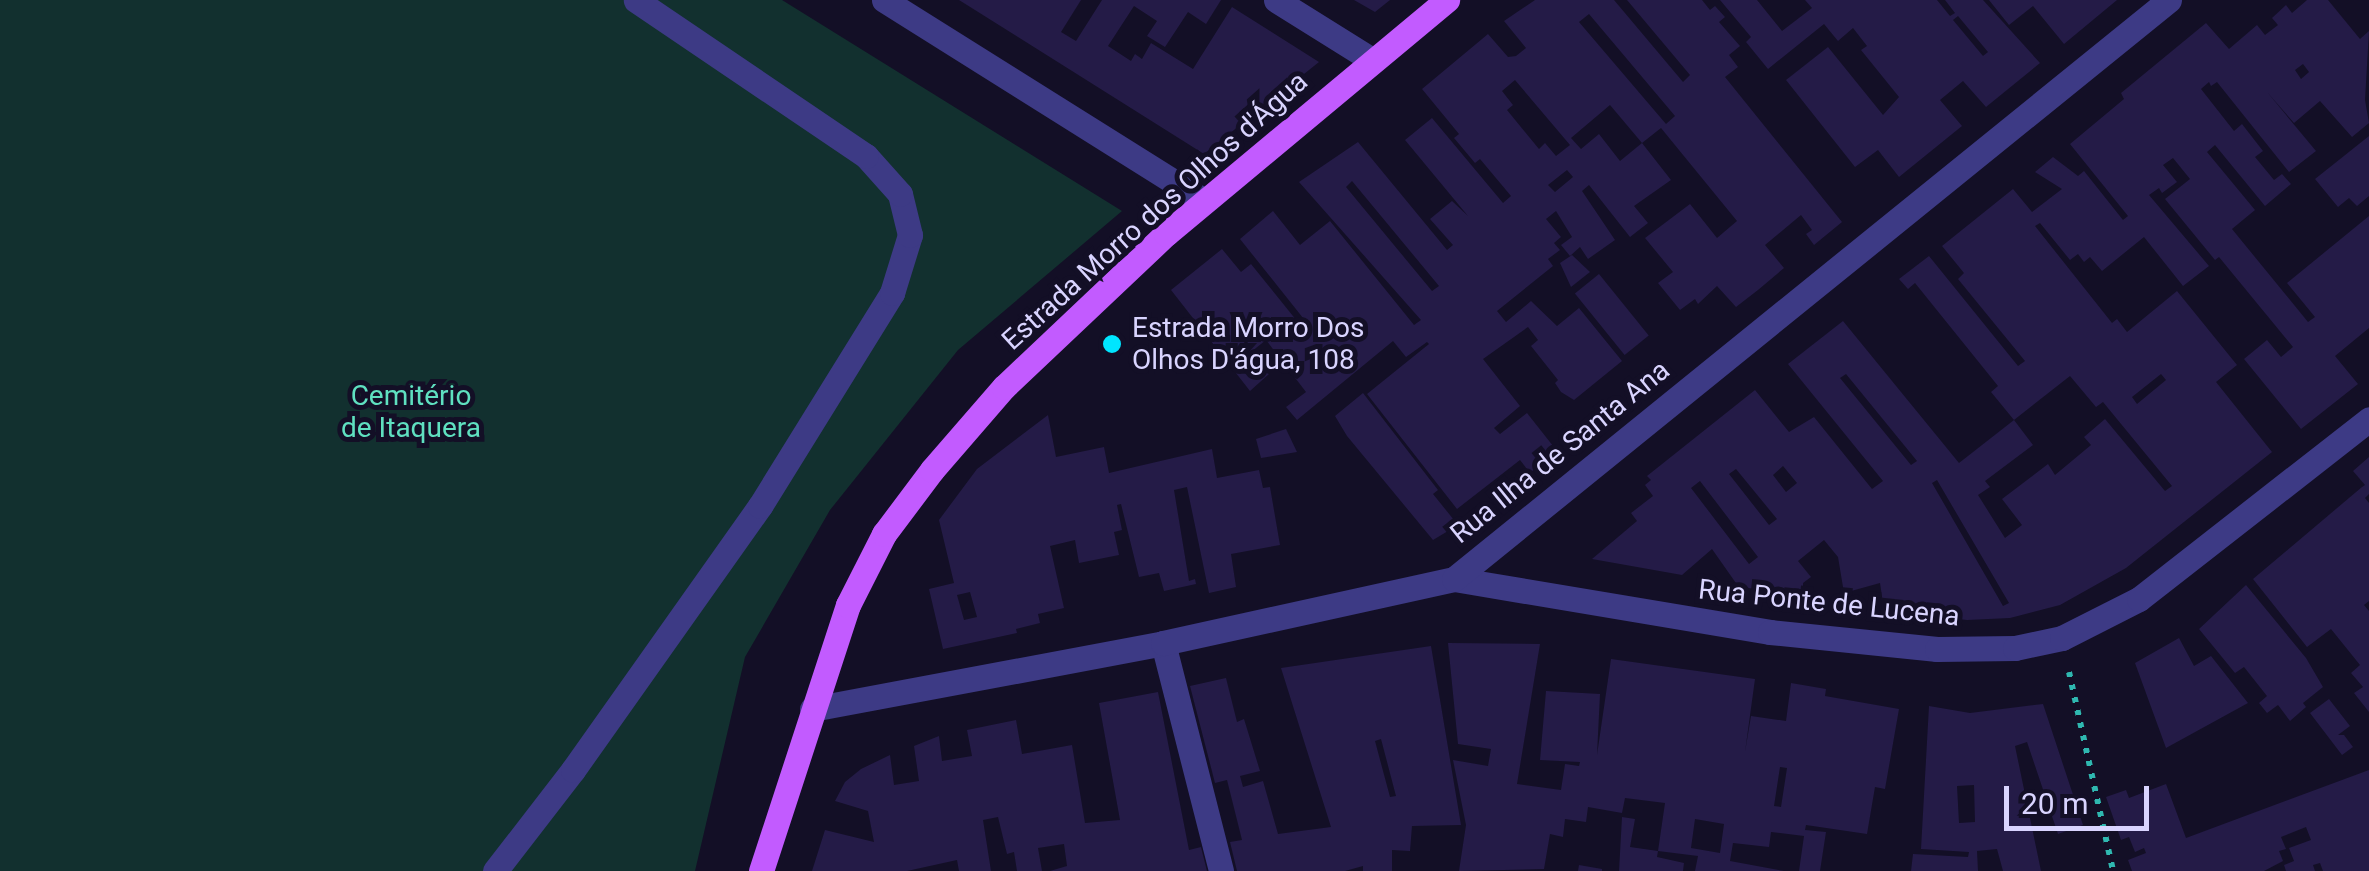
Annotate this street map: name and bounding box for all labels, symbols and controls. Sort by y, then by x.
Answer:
street label: Estrada Morro dos Olhos d'Água [995,65,1315,357]
place label: Estrada Morro Dos Olhos D'água, 108 [1132,311,1364,377]
marker: Estrada Morro Dos Olhos D'água, 108 [1101,333,1123,355]
street label: Rua Ilha de Santa Ana [1444,353,1676,551]
park label: Cemitério de Itaquera [341,379,481,445]
street label: Rua Ponte de Lucena [1697,573,1961,633]
scale bar [2009,766,2154,828]
text: 20 m [2021,786,2088,821]

